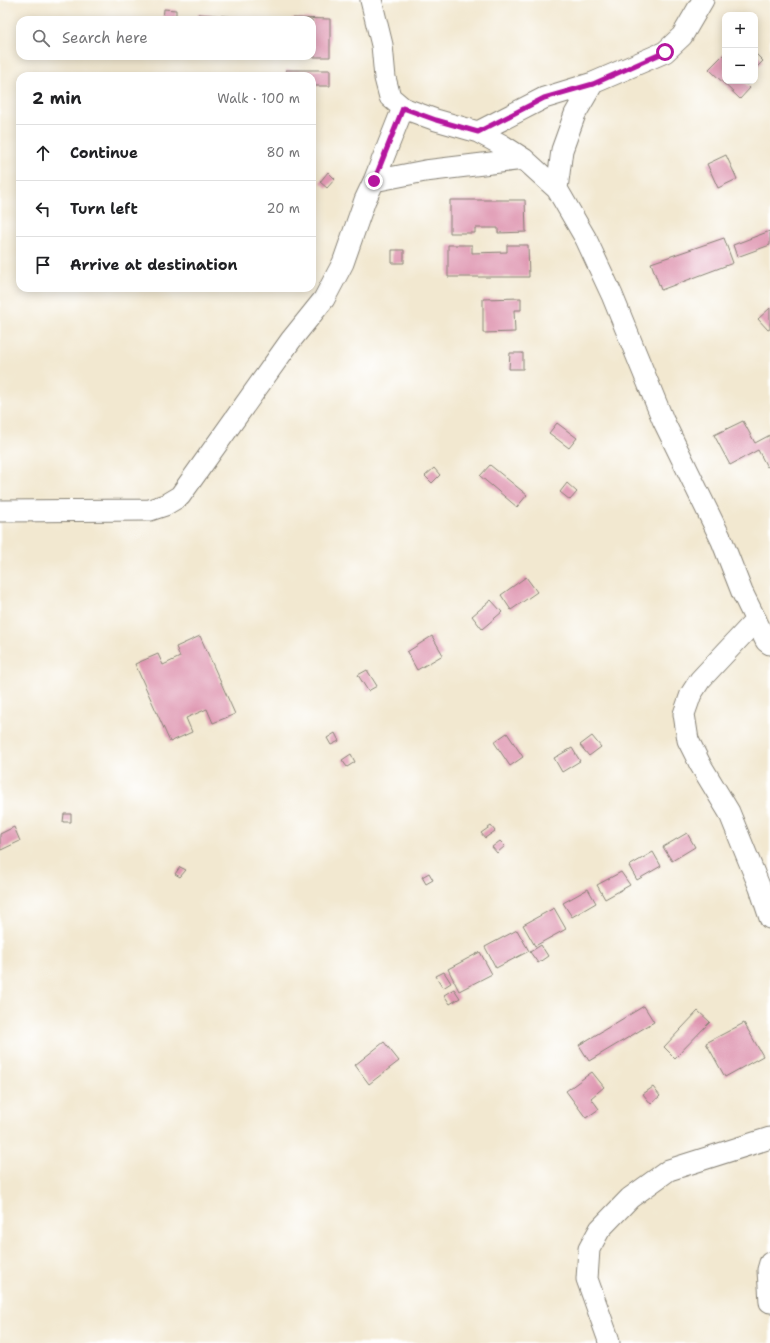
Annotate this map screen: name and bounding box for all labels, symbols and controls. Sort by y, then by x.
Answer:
map controls [722,12,758,84]
button: + [722,12,758,48]
search box [16,16,316,60]
icon: search [30,27,52,49]
text: Search here [62,28,148,48]
route start [656,43,674,61]
button: − [722,48,758,84]
text: 2 min [32,87,82,109]
text: Walk · 100 m [217,90,300,107]
icon: ahead [32,142,54,164]
text: Continue [70,143,138,163]
text: 80 m [266,144,300,161]
route end [365,172,383,190]
icon: left [32,198,54,220]
text: Turn left [70,199,138,219]
text: 20 m [267,200,300,217]
icon: arrive [32,254,54,276]
text: Arrive at destination [70,255,238,275]

